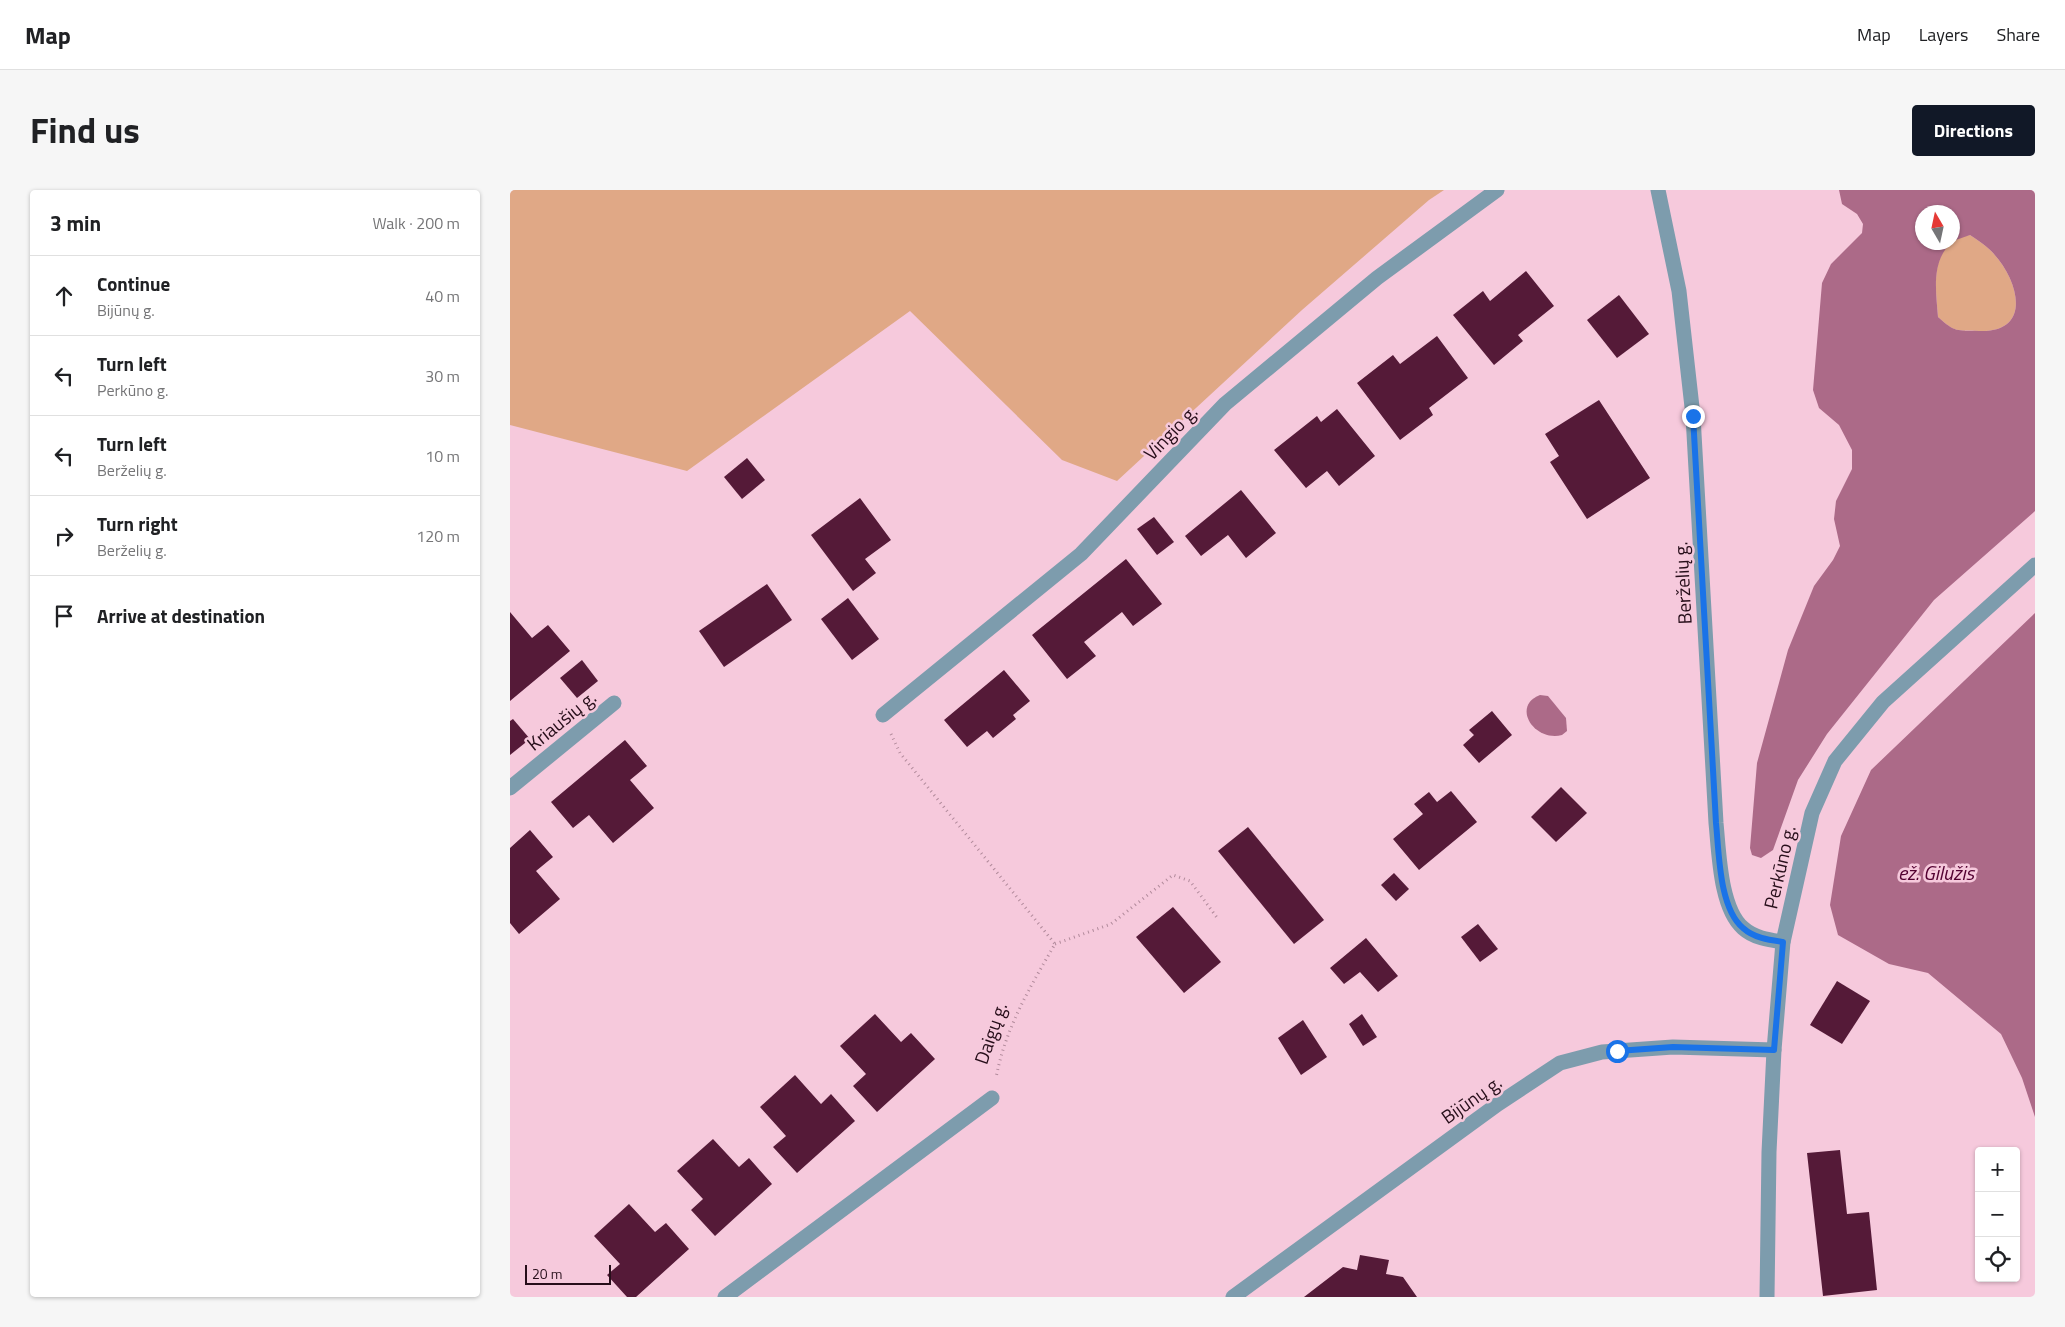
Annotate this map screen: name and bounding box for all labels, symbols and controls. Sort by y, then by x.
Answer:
text: Map [25,17,71,53]
text: Map [1857,21,1891,48]
text: Layers [1919,21,1968,48]
text: Share [1996,21,2040,48]
text: Find us [30,103,140,157]
button: Directions [1912,105,2035,156]
north arrow [1915,205,1960,250]
text: 3 min [50,207,101,239]
text: Walk · 200 m [372,211,460,235]
text: Continue [97,269,170,298]
icon: ahead [50,282,78,310]
text: 40 m [425,284,460,308]
text: Bijūnų g. [97,298,155,322]
text: Turn left [97,349,167,378]
icon: left [50,362,78,390]
text: 30 m [425,364,460,388]
text: Perkūno g. [97,378,168,402]
street label: Vingio g. [1136,398,1204,466]
route end [1682,405,1705,428]
text: Turn left [97,429,167,458]
icon: left [50,442,78,470]
text: 10 m [425,444,460,468]
text: Berželių g. [97,458,167,482]
text: Turn right [97,509,178,538]
icon: right [50,522,78,550]
text: 120 m [416,524,460,548]
text: Berželių g. [97,538,167,562]
street label: Berželių g. [1665,541,1699,625]
text: Arrive at destination [97,601,265,630]
icon: arrive [50,602,78,630]
street label: Kriaušių g. [520,683,602,757]
street label: Perkūno g. [1755,822,1803,912]
water label: ež. Gilužis [1898,857,1976,888]
street label: Daigų g. [966,998,1014,1068]
route start [1606,1040,1629,1063]
street label: Bijūnų g. [1435,1067,1507,1131]
map controls [1975,1147,2020,1282]
button: + [1975,1147,2020,1192]
button: − [1975,1192,2020,1237]
button: locate [1975,1237,2020,1282]
scale bar [525,1262,611,1285]
text: 20 m [532,1263,562,1284]

